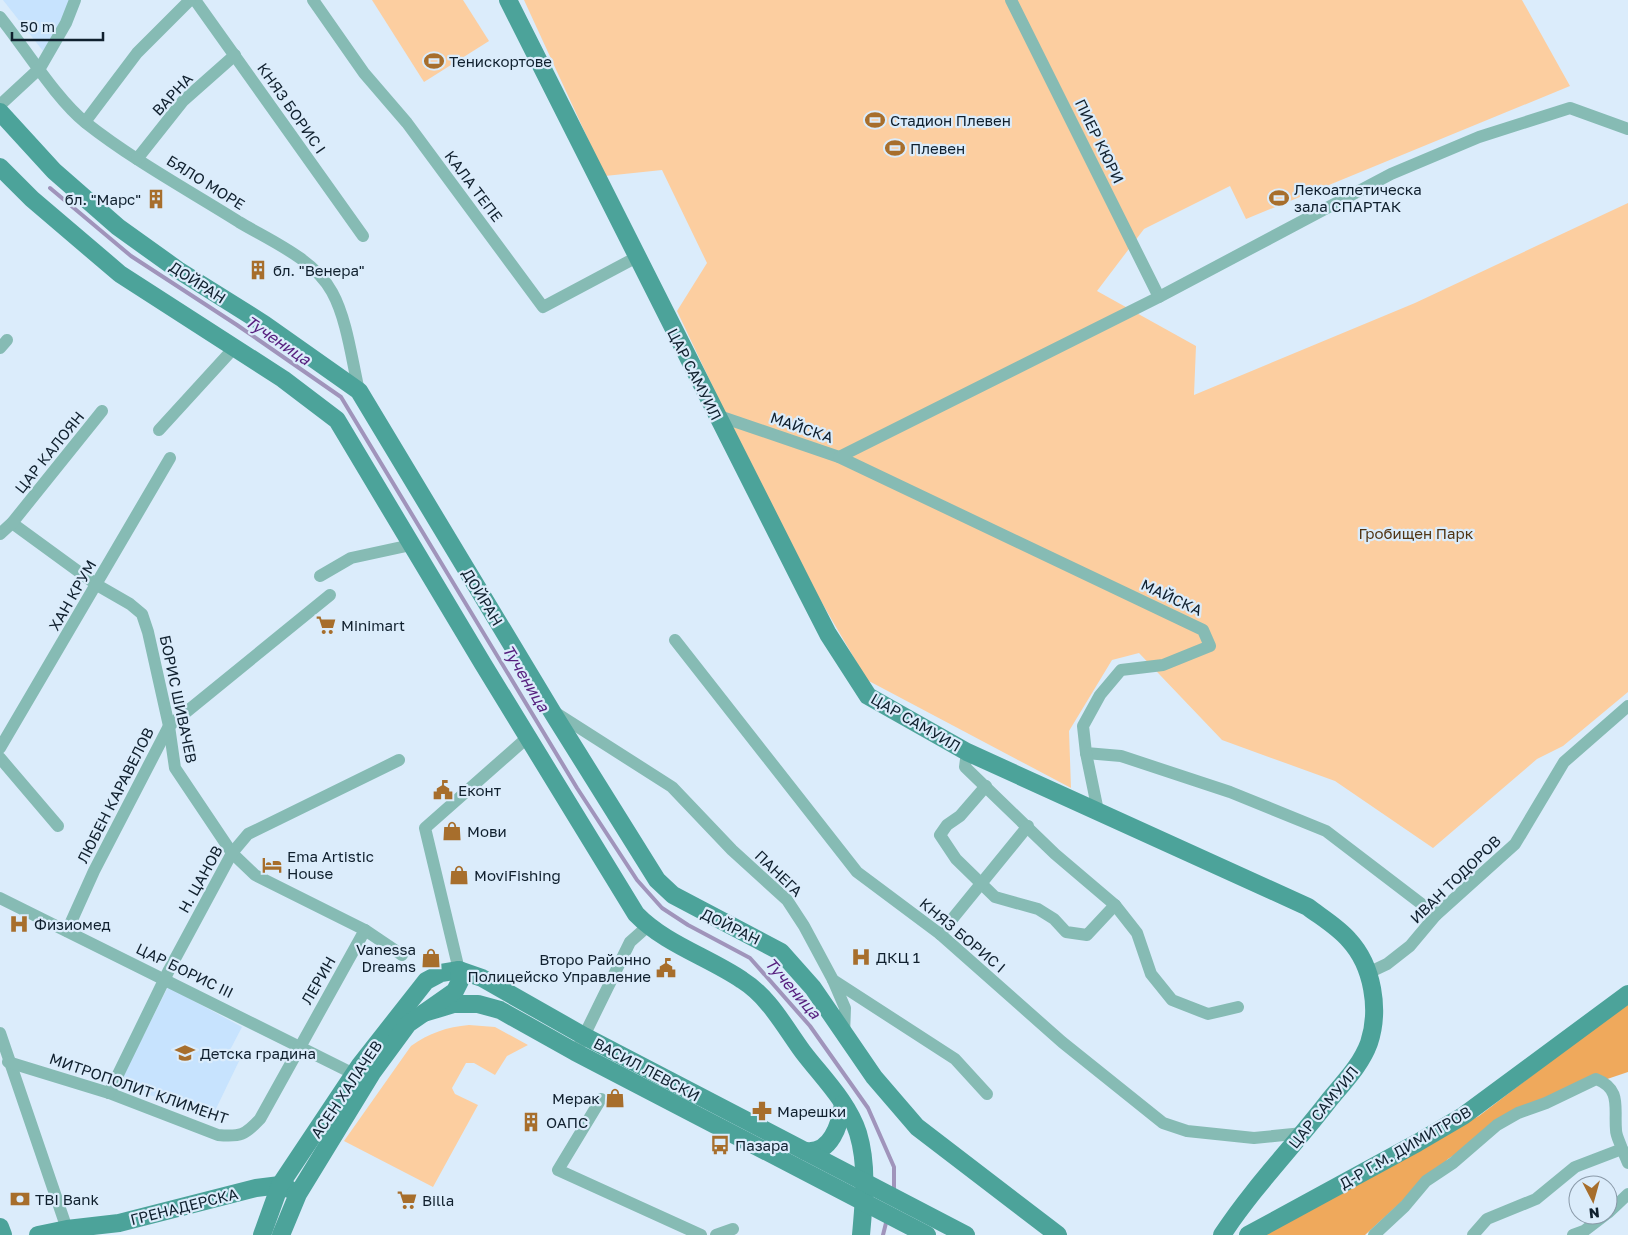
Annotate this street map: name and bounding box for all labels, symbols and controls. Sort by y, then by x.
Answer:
scale bar [12,10,104,42]
text: 50 m [20,17,55,35]
sports icon: Тенискортове [423,50,445,72]
place label: Тенискортове [449,52,552,70]
street label: КНЯЗ БОРИС I [254,59,330,157]
street label: ВАРНА [148,69,196,119]
street label: ПИЕР КЮРИ [1072,96,1128,186]
sports icon: Стадион Плевен [864,109,886,131]
place label: Стадион Плевен [890,111,1011,129]
sports icon: Плевен [884,137,906,159]
place label: Плевен [910,139,965,157]
street label: КАЛА ТЕПЕ [441,147,507,225]
street label: БЯЛО МОРЕ [164,151,248,213]
place label: Лекоатлетическа зала СПАРТАК [1294,180,1422,215]
sports icon: Лекоатлетическа зала СПАРТАК [1268,187,1290,209]
building icon: бл. "Марс" [145,188,167,210]
place label: бл. "Марс" [65,190,141,208]
street label: ДОЙРАН [167,257,229,307]
building icon: бл. "Венера" [247,259,269,281]
place label: бл. "Венера" [273,261,365,279]
water label: Тученица [242,311,315,370]
street label: ЦАР САМУИЛ [664,325,726,423]
street label: ЦАР КАЛОЯН [10,407,88,497]
street label: МАЙСКА [768,408,836,446]
park label: Гробищен Парк [1359,524,1474,542]
street label: ХАН КРУМ [45,556,99,634]
street label: ДОЙРАН [459,565,507,629]
street label: МАЙСКА [1139,575,1205,619]
supermarket icon: Minimart [315,614,337,636]
place label: Minimart [341,616,405,634]
street label: БОРИС ШИВАЧЕВ [157,633,201,765]
water label: Тученица [498,641,554,716]
street label: ЦАР САМУИЛ [868,689,964,755]
street label: ЛЮБЕН КАРАВЕЛОВ [73,724,157,866]
public building icon: Еконт [432,779,454,801]
place label: Еконт [458,781,502,799]
shop icon: Мови [441,820,463,842]
place label: Мови [467,822,507,840]
street label: ИВАН ТОДОРОВ [1406,831,1504,927]
street label: Н. ЦАНОВ [174,842,226,916]
street label: ПАНЕГА [752,846,806,900]
place label: Ema Artistic House [287,847,374,882]
hotel icon: Ema Artistic House [261,854,283,876]
shop icon: MoviFishing [448,864,470,886]
place label: MoviFishing [474,866,561,884]
street label: КНЯЗ БОРИС I [916,894,1010,976]
street label: ДОЙРАН [699,904,763,948]
hospital icon: Физиомед [8,913,30,935]
place label: Физиомед [34,915,111,933]
street label: ЦАР БОРИС III [133,939,237,1001]
place label: Vanessa Dreams [356,940,416,975]
hospital icon: ДКЦ 1 [850,946,872,968]
shop icon: Vanessa Dreams [420,947,442,969]
place label: ДКЦ 1 [876,948,920,966]
place label: Второ Районно Полицейско Управление [467,950,651,985]
street label: ЛЕРИН [297,953,339,1007]
water label: Тученица [761,953,826,1023]
public building icon: Второ Районно Полицейско Управление [655,957,677,979]
street label: ВАСИЛ ЛЕВСКИ [591,1033,703,1105]
street label: АСЕН ХАЛАЧЕВ [307,1037,385,1141]
school or university icon: Детска градина [174,1042,196,1064]
place label: Детска градина [200,1044,316,1062]
street label: МИТРОПОЛИТ КЛИМЕНТ [47,1049,231,1127]
street label: ЦАР САМУИЛ [1284,1062,1362,1152]
shop icon: Мерак [604,1087,626,1109]
place label: Мерак [552,1089,600,1107]
pharmacy icon: Марешки [751,1100,773,1122]
place label: Марешки [777,1102,846,1120]
street label: Д-Р Г.М. ДИМИТРОВ [1336,1102,1474,1192]
building icon: ОАПС [520,1111,542,1133]
place label: ОАПС [546,1113,588,1131]
bus stop icon: Пазара [709,1134,731,1156]
place label: Пазара [735,1136,789,1154]
north arrow [1568,1175,1618,1225]
street label: ГРЕНАДЕРСКА [128,1184,240,1228]
bank icon: TBI Bank [9,1188,31,1210]
supermarket icon: Billa [396,1189,418,1211]
place label: TBI Bank [35,1190,100,1208]
place label: Billa [422,1191,454,1209]
text: N [1588,1204,1601,1222]

